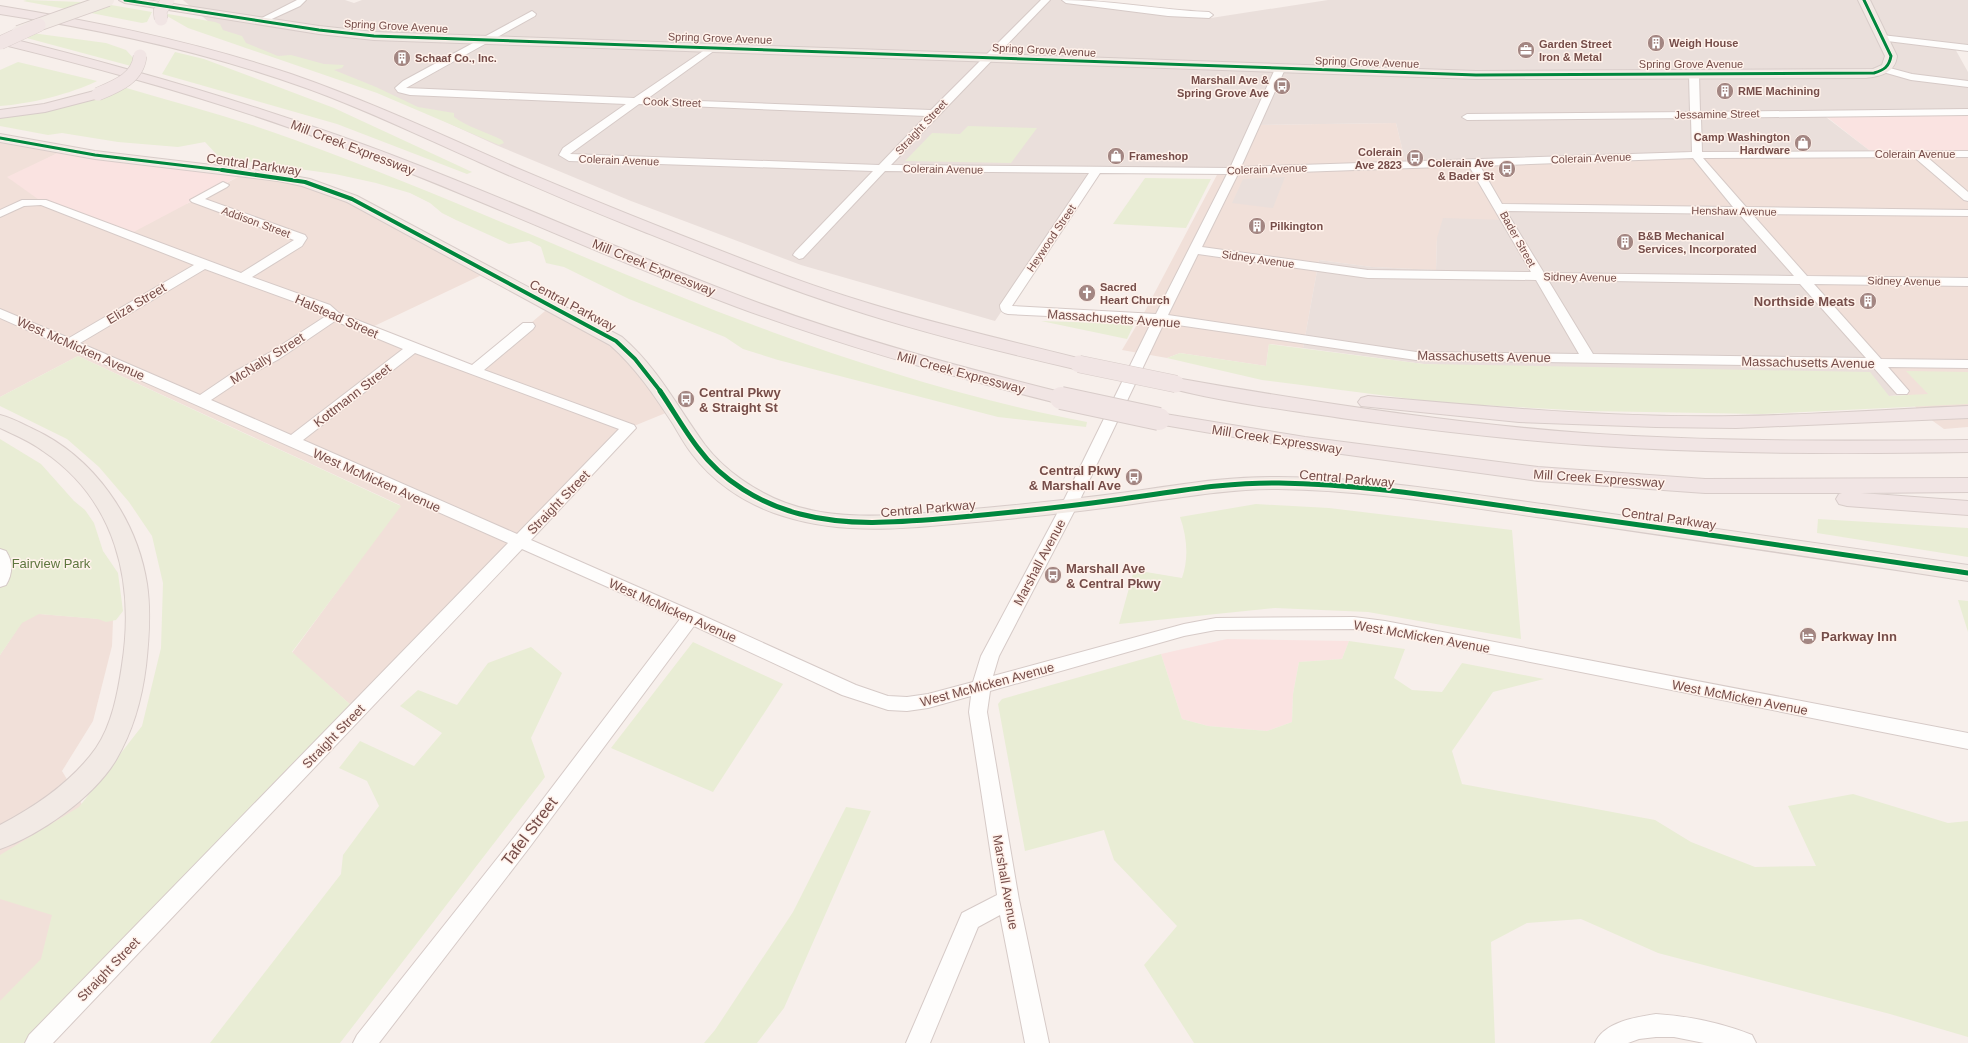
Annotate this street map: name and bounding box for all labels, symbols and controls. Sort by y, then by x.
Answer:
street label: Spring Grove Avenue [344,17,448,35]
street label: Spring Grove Avenue [668,30,772,46]
building icon: Weigh House [1646,33,1666,53]
place label: Weigh House [1669,37,1738,49]
place label: Garden Street Iron & Metal [1539,38,1612,63]
office icon: Garden Street Iron & Metal [1516,40,1536,60]
street label: Spring Grove Avenue [992,41,1096,59]
building icon: Schaaf Co., Inc. [392,48,412,68]
place label: Schaaf Co., Inc. [415,52,497,64]
street label: Spring Grove Avenue [1315,54,1419,70]
street label: Spring Grove Avenue [1639,58,1743,70]
place label: Marshall Ave & Spring Grove Ave [1177,74,1269,99]
bus stop icon: Marshall Ave & Spring Grove Ave [1272,76,1292,96]
building icon: RME Machining [1715,81,1735,101]
place label: RME Machining [1738,85,1820,97]
street label: Cook Street [643,95,701,109]
street label: Straight Street [893,97,949,157]
street label: Jessamine Street [1674,107,1760,121]
street label: Mill Creek Expressway [289,117,417,178]
place label: Camp Washington Hardware [1694,131,1790,156]
shop icon: Camp Washington Hardware [1793,133,1813,153]
shop icon: Frameshop [1106,146,1126,166]
place label: Colerain Ave 2823 [1355,146,1402,171]
bus stop icon: Colerain Ave 2823 [1405,148,1425,168]
street label: Colerain Avenue [1875,148,1955,160]
street label: Central Parkway [206,150,303,179]
place label: Frameshop [1129,150,1189,162]
street label: Colerain Avenue [1551,151,1631,165]
street label: Colerain Avenue [579,153,659,167]
place label: Colerain Ave & Bader St [1428,157,1494,182]
bus stop icon: Colerain Ave & Bader St [1497,159,1517,179]
street label: Colerain Avenue [903,162,983,176]
street label: Colerain Avenue [1227,162,1307,176]
street label: Heywood Street [1024,202,1078,274]
street label: Addison Street [220,204,292,240]
street label: Henshaw Avenue [1691,204,1777,218]
street label: Bader Street [1498,209,1538,269]
building icon: Pilkington [1247,216,1267,236]
place label: Pilkington [1270,220,1323,232]
place label: B&B Mechanical Services, Incorporated [1638,230,1757,255]
building icon: B&B Mechanical Services, Incorporated [1615,232,1635,252]
street label: Mill Creek Expressway [590,236,718,299]
street label: Sidney Avenue [1221,248,1295,270]
street label: Sidney Avenue [1543,270,1617,284]
street label: Sidney Avenue [1867,274,1941,288]
street label: Central Parkway [527,276,619,335]
street label: Eliza Street [104,280,169,327]
place label: Sacred Heart Church [1100,281,1170,306]
church icon: Sacred Heart Church [1077,283,1097,303]
street label: Halstead Street [293,291,381,342]
building icon: Northside Meats [1858,291,1878,311]
place label: Northside Meats [1754,294,1855,309]
street label: Massachusetts Avenue [1047,306,1181,331]
street label: West McMicken Avenue [15,313,147,383]
street label: McNally Street [227,329,307,387]
street label: Mill Creek Expressway [895,348,1027,397]
street label: Massachusetts Avenue [1417,348,1551,365]
street label: Massachusetts Avenue [1741,354,1875,371]
street label: Kottmann Street [311,360,394,430]
place label: Central Pkwy & Straight St [699,385,781,415]
bus stop icon: Central Pkwy & Straight St [676,389,696,409]
street label: Mill Creek Expressway [1211,422,1344,457]
street label: West McMicken Avenue [311,445,443,515]
place label: Central Pkwy & Marshall Ave [1029,463,1122,493]
street label: Mill Creek Expressway [1533,466,1666,491]
street label: Straight Street [524,467,593,537]
bus stop icon: Central Pkwy & Marshall Ave [1124,467,1144,487]
street label: Central Parkway [1299,467,1396,490]
street label: Central Parkway [880,497,977,520]
street label: Central Parkway [1621,504,1718,533]
street label: Marshall Avenue [1010,516,1069,608]
park label: Fairview Park [12,556,91,571]
place label: Marshall Ave & Central Pkwy [1066,561,1161,591]
bus stop icon: Marshall Ave & Central Pkwy [1043,565,1063,585]
street label: West McMicken Avenue [607,575,739,645]
street label: West McMicken Avenue [1353,617,1491,656]
hotel icon: Parkway Inn [1798,626,1818,646]
place label: Parkway Inn [1821,629,1897,644]
street label: West McMicken Avenue [918,659,1056,710]
street label: West McMicken Avenue [1671,677,1809,718]
street label: Straight Street [299,701,368,771]
street label: Tafel Street [498,793,561,869]
street label: Marshall Avenue [990,834,1021,931]
street label: Straight Street [74,934,143,1004]

